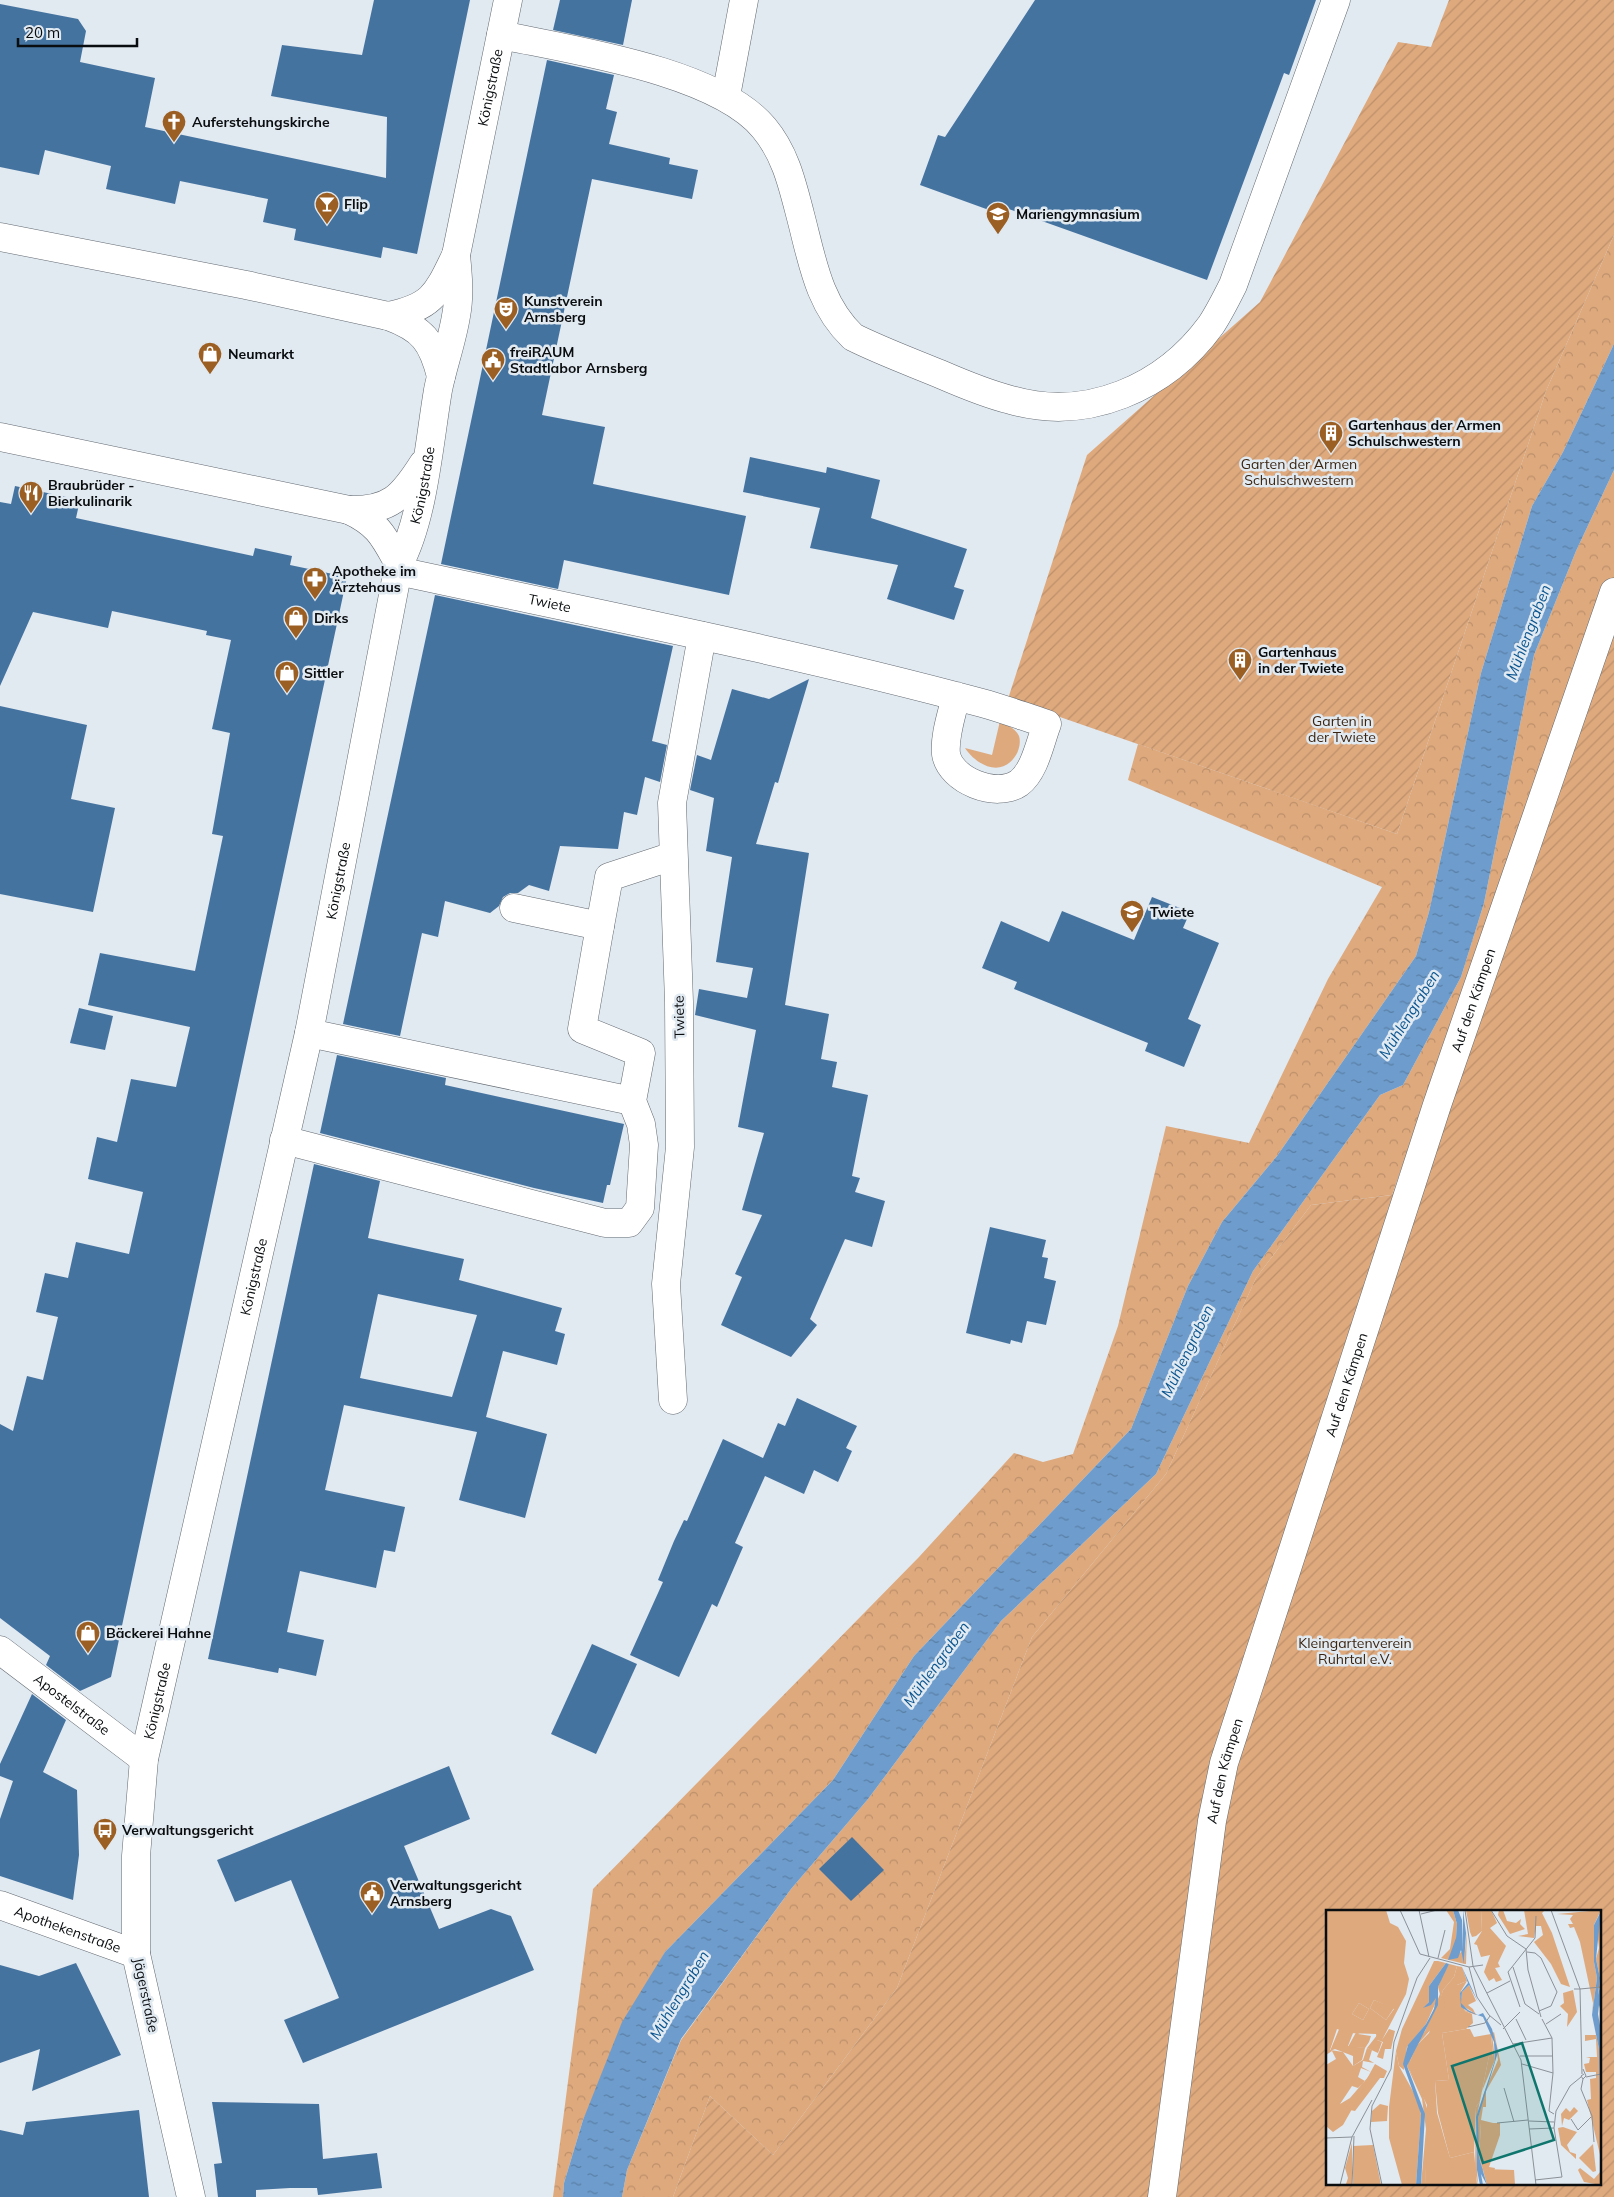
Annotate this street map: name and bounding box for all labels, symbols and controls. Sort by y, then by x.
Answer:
scale bar [18,15,136,47]
text: 20 m [25,23,60,42]
street label: Königstraße [474,47,507,128]
church icon: Auferstehungskirche [161,109,187,143]
place label: Auferstehungskirche [192,113,330,131]
bar icon: Flip [314,191,340,225]
place label: Flip [344,195,368,213]
school or university icon: Mariengymnasium [985,201,1011,235]
place label: Mariengymnasium [1016,205,1140,223]
place label: Kunstverein Arnsberg [524,292,603,326]
theatre icon: Kunstverein Arnsberg [493,296,519,330]
shop icon: Neumarkt [197,341,223,375]
place label: freiRAUM Stadtlabor Arnsberg [510,343,647,377]
place label: Neumarkt [228,345,295,363]
public building icon: freiRAUM Stadtlabor Arnsberg [480,347,506,381]
place label: Gartenhaus der Armen Schulschwestern [1348,416,1501,450]
building icon: Gartenhaus der Armen Schulschwestern [1318,420,1344,454]
street label: Königstraße [406,445,439,526]
park label: Garten der Armen Schulschwestern [1241,455,1357,489]
place label: Braubrüder - Bierkulinarik [48,476,134,510]
restaurant icon: Braubrüder - Bierkulinarik [18,480,44,514]
place label: Apotheke im Ärztehaus [332,562,416,596]
pharmacy icon: Apotheke im Ärztehaus [302,566,328,600]
water label: Mühlengraben [1501,582,1555,682]
street label: Twiete [527,590,573,616]
shop icon: Dirks [283,605,309,639]
place label: Dirks [314,609,348,627]
place label: Gartenhaus in der Twiete [1258,643,1344,677]
building icon: Gartenhaus in der Twiete [1227,647,1253,681]
shop icon: Sittler [274,660,300,694]
place label: Sittler [304,664,344,682]
park label: Garten in der Twiete [1308,712,1376,746]
street label: Königstraße [322,841,354,921]
school or university icon: Twiete [1119,899,1145,933]
place label: Twiete [1150,903,1195,921]
street label: Auf den Kämpen [1447,946,1499,1054]
water label: Mühlengraben [1374,966,1444,1062]
street label: Twiete [670,995,688,1039]
street label: Königstraße [236,1237,271,1317]
water label: Mühlengraben [1156,1302,1218,1400]
street label: Auf den Kämpen [1321,1330,1372,1439]
water label: Mühlengraben [899,1618,973,1710]
shop icon: Bäckerei Hahne [75,1620,101,1654]
place label: Bäckerei Hahne [106,1624,212,1642]
park label: Kleingartenverein Ruhrtal e.V. [1298,1634,1412,1668]
street label: Königstraße [140,1661,175,1741]
street label: Apostelstraße [30,1670,114,1739]
street label: Auf den Kämpen [1203,1716,1247,1825]
bus stop icon: Verwaltungsgericht [92,1817,118,1851]
place label: Verwaltungsgericht [121,1821,254,1839]
place label: Verwaltungsgericht Arnsberg [389,1876,522,1910]
public building icon: Verwaltungsgericht Arnsberg [359,1880,385,1914]
street label: Apothekenstraße [12,1902,123,1957]
inset map [1326,1910,1602,2184]
water label: Mühlengraben [645,1947,713,2043]
street label: Jägerstraße [129,1956,163,2034]

